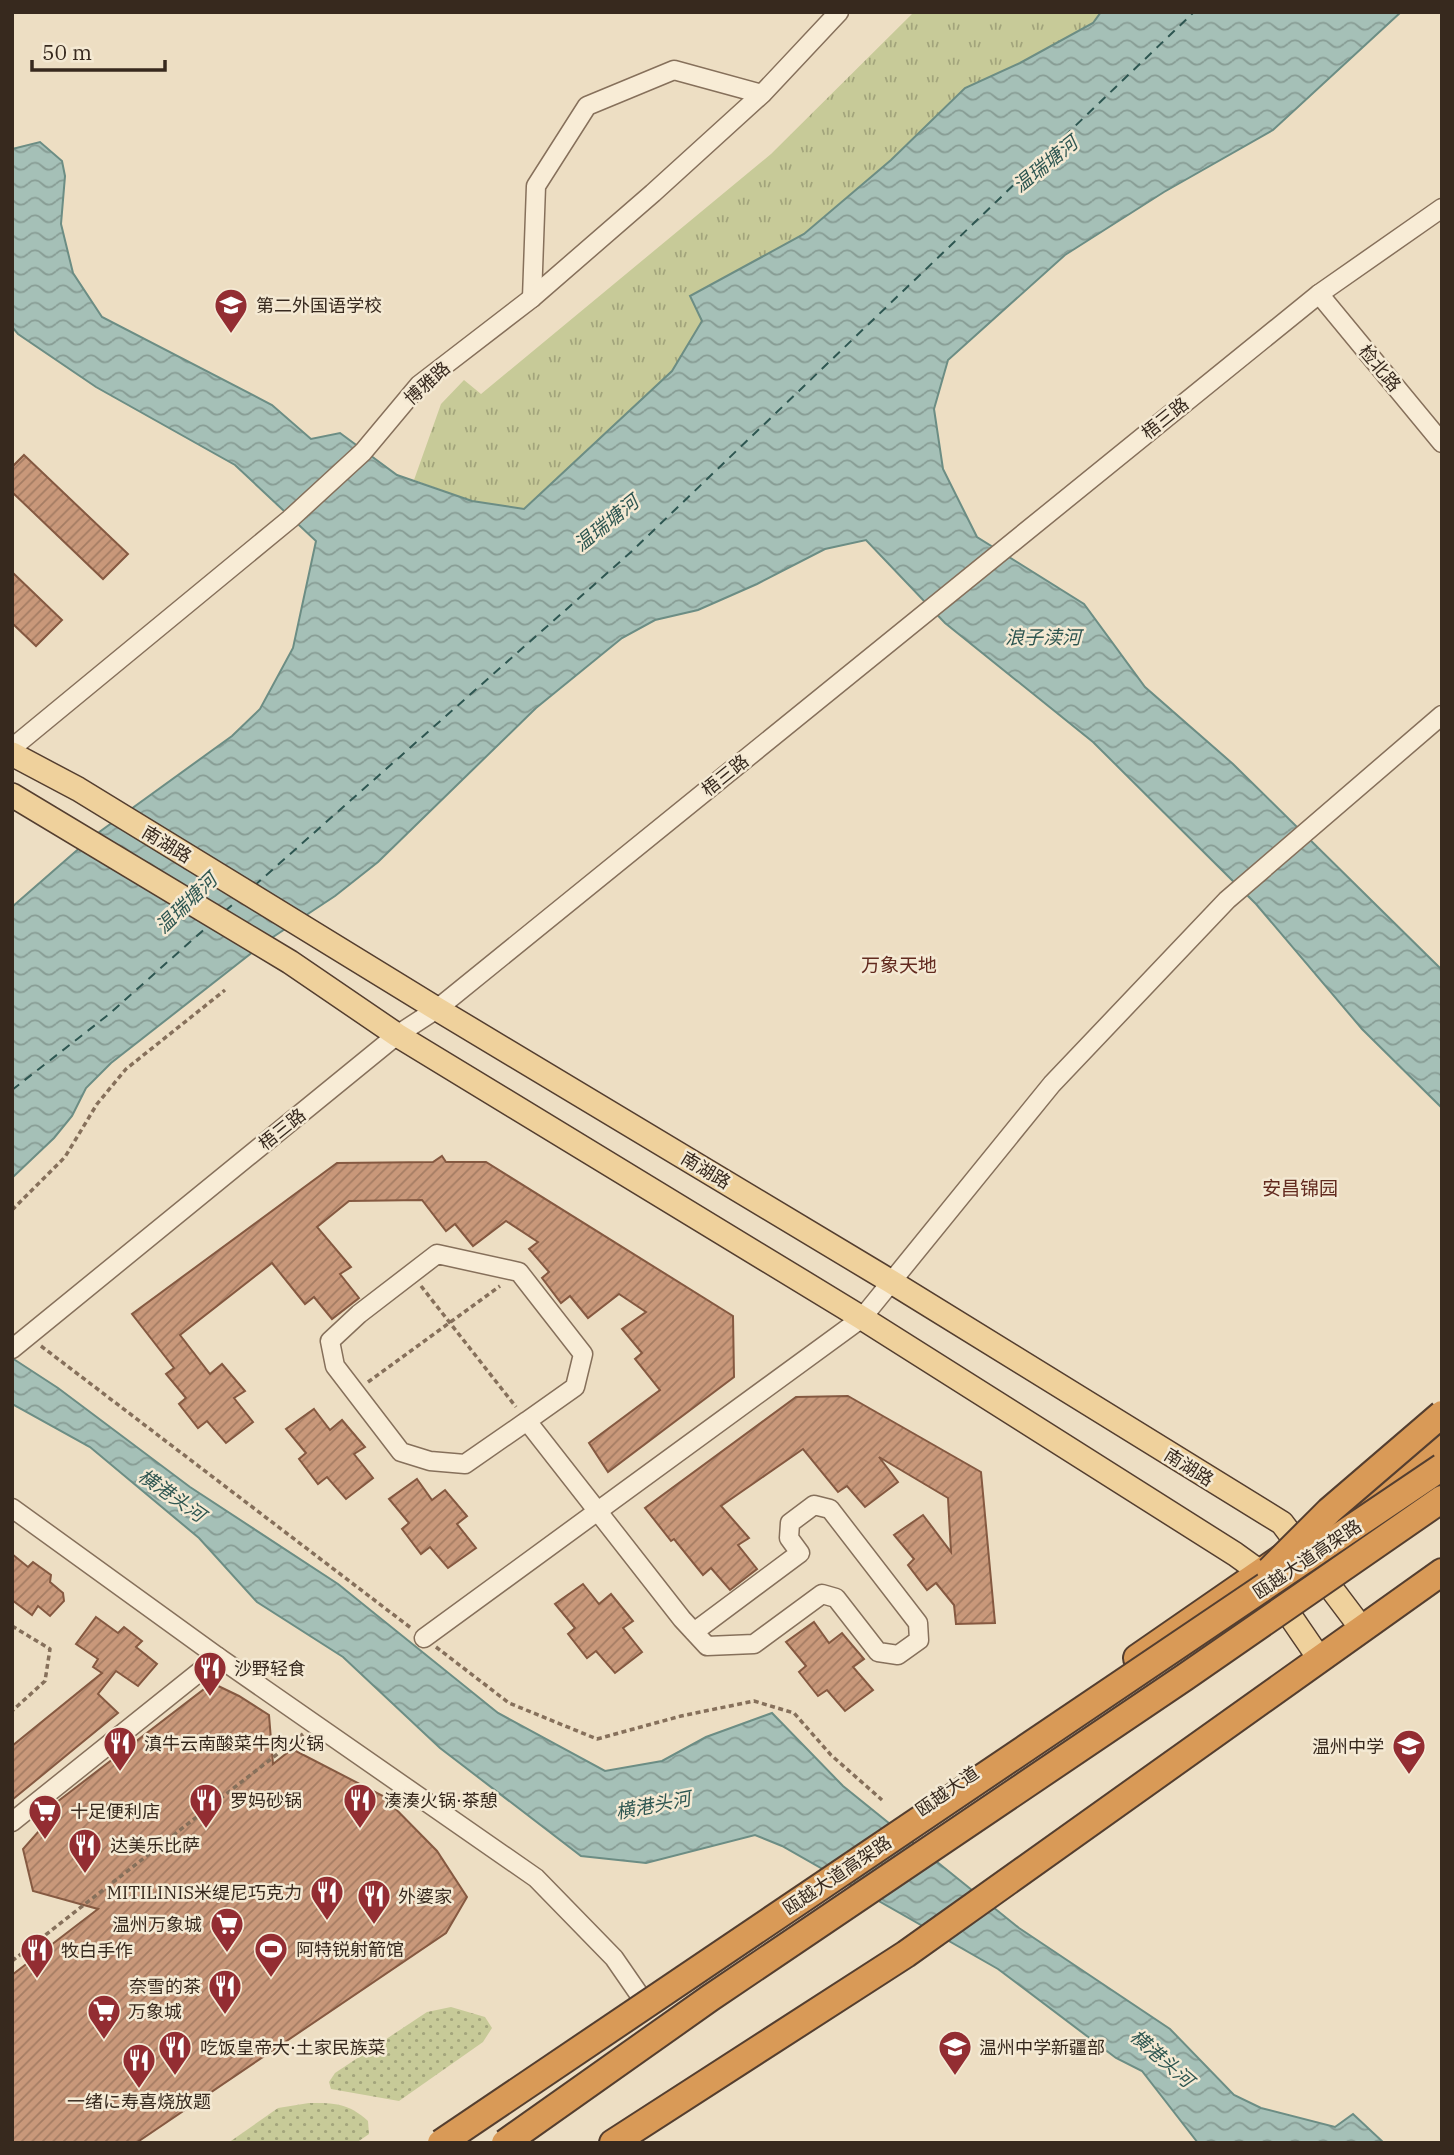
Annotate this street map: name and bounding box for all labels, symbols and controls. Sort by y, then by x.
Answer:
scale bar [32,28,164,72]
text: 50 m [42,38,92,66]
water label: 温瑞塘河 [1008,128,1085,197]
school or university icon: 第二外国语学校 [212,286,250,335]
place label: 第二外国语学校 [256,294,382,317]
street label: 检北路 [1354,340,1406,396]
street label: 博雅路 [399,356,455,410]
street label: 梧三路 [1137,392,1193,444]
water label: 温瑞塘河 [569,487,646,556]
water label: 浪子渎河 [1005,625,1085,649]
street label: 梧三路 [697,749,753,801]
street label: 南湖路 [138,820,196,868]
water label: 温瑞塘河 [150,865,225,938]
district label: 万象天地 [861,953,937,977]
street label: 梧三路 [254,1103,310,1155]
street label: 南湖路 [677,1146,735,1194]
district label: 安昌锦园 [1262,1176,1338,1200]
street label: 南湖路 [1160,1443,1218,1491]
water label: 横港头河 [134,1463,213,1529]
street label: 瓯越大道高架路 [1248,1514,1366,1604]
restaurant icon: 沙野轻食 [191,1649,229,1698]
place label: 沙野轻食 [234,1657,306,1680]
restaurant icon: 滇牛云南酸菜牛肉火锅 [101,1724,139,1773]
school or university icon: 温州中学 [1390,1727,1428,1776]
place label: 滇牛云南酸菜牛肉火锅 [144,1732,324,1755]
place label: 温州中学 [1312,1735,1384,1758]
street label: 瓯越大道 [911,1761,983,1821]
restaurant icon: 罗妈砂锅 [187,1781,225,1830]
restaurant icon: 湊湊火锅·茶憩 [341,1781,379,1830]
water label: 横港头河 [613,1785,697,1824]
place label: 罗妈砂锅 [230,1789,302,1812]
place label: 湊湊火锅·茶憩 [384,1789,498,1812]
supermarket icon: 十足便利店 [26,1792,64,1841]
place label: 十足便利店 [70,1800,160,1823]
restaurant icon: 达美乐比萨 [66,1826,104,1875]
street label: 瓯越大道高架路 [778,1830,896,1920]
place label: 达美乐比萨 [110,1834,200,1857]
restaurant icon: MITILINIS米缇尼巧克力 [308,1873,346,1922]
restaurant icon: 外婆家 [355,1877,393,1926]
place label: MITILINIS米缇尼巧克力 [106,1881,302,1904]
place label: 外婆家 [398,1885,452,1908]
supermarket icon: 温州万象城 [208,1905,246,1954]
place label: 温州万象城 [112,1913,202,1936]
sports icon: 阿特锐射箭馆 [252,1930,290,1979]
restaurant icon: 牧白手作 [18,1931,56,1980]
place label: 阿特锐射箭馆 [296,1938,404,1961]
place label: 牧白手作 [61,1939,133,1962]
restaurant icon: 奈雪的茶 [206,1967,244,2016]
place label: 奈雪的茶 [129,1975,201,1998]
supermarket icon: 万象城 [85,1992,123,2041]
place label: 万象城 [128,2000,182,2023]
water label: 横港头河 [1125,2024,1202,2095]
restaurant icon: 吃饭皇帝大·土家民族菜 [156,2028,194,2077]
school or university icon: 温州中学新疆部 [936,2028,974,2077]
place label: 吃饭皇帝大·土家民族菜 [200,2036,386,2059]
place label: 温州中学新疆部 [979,2036,1105,2059]
restaurant icon: 一绪に寿喜烧放题 [120,2041,158,2090]
place label: 一绪に寿喜烧放题 [67,2090,211,2113]

